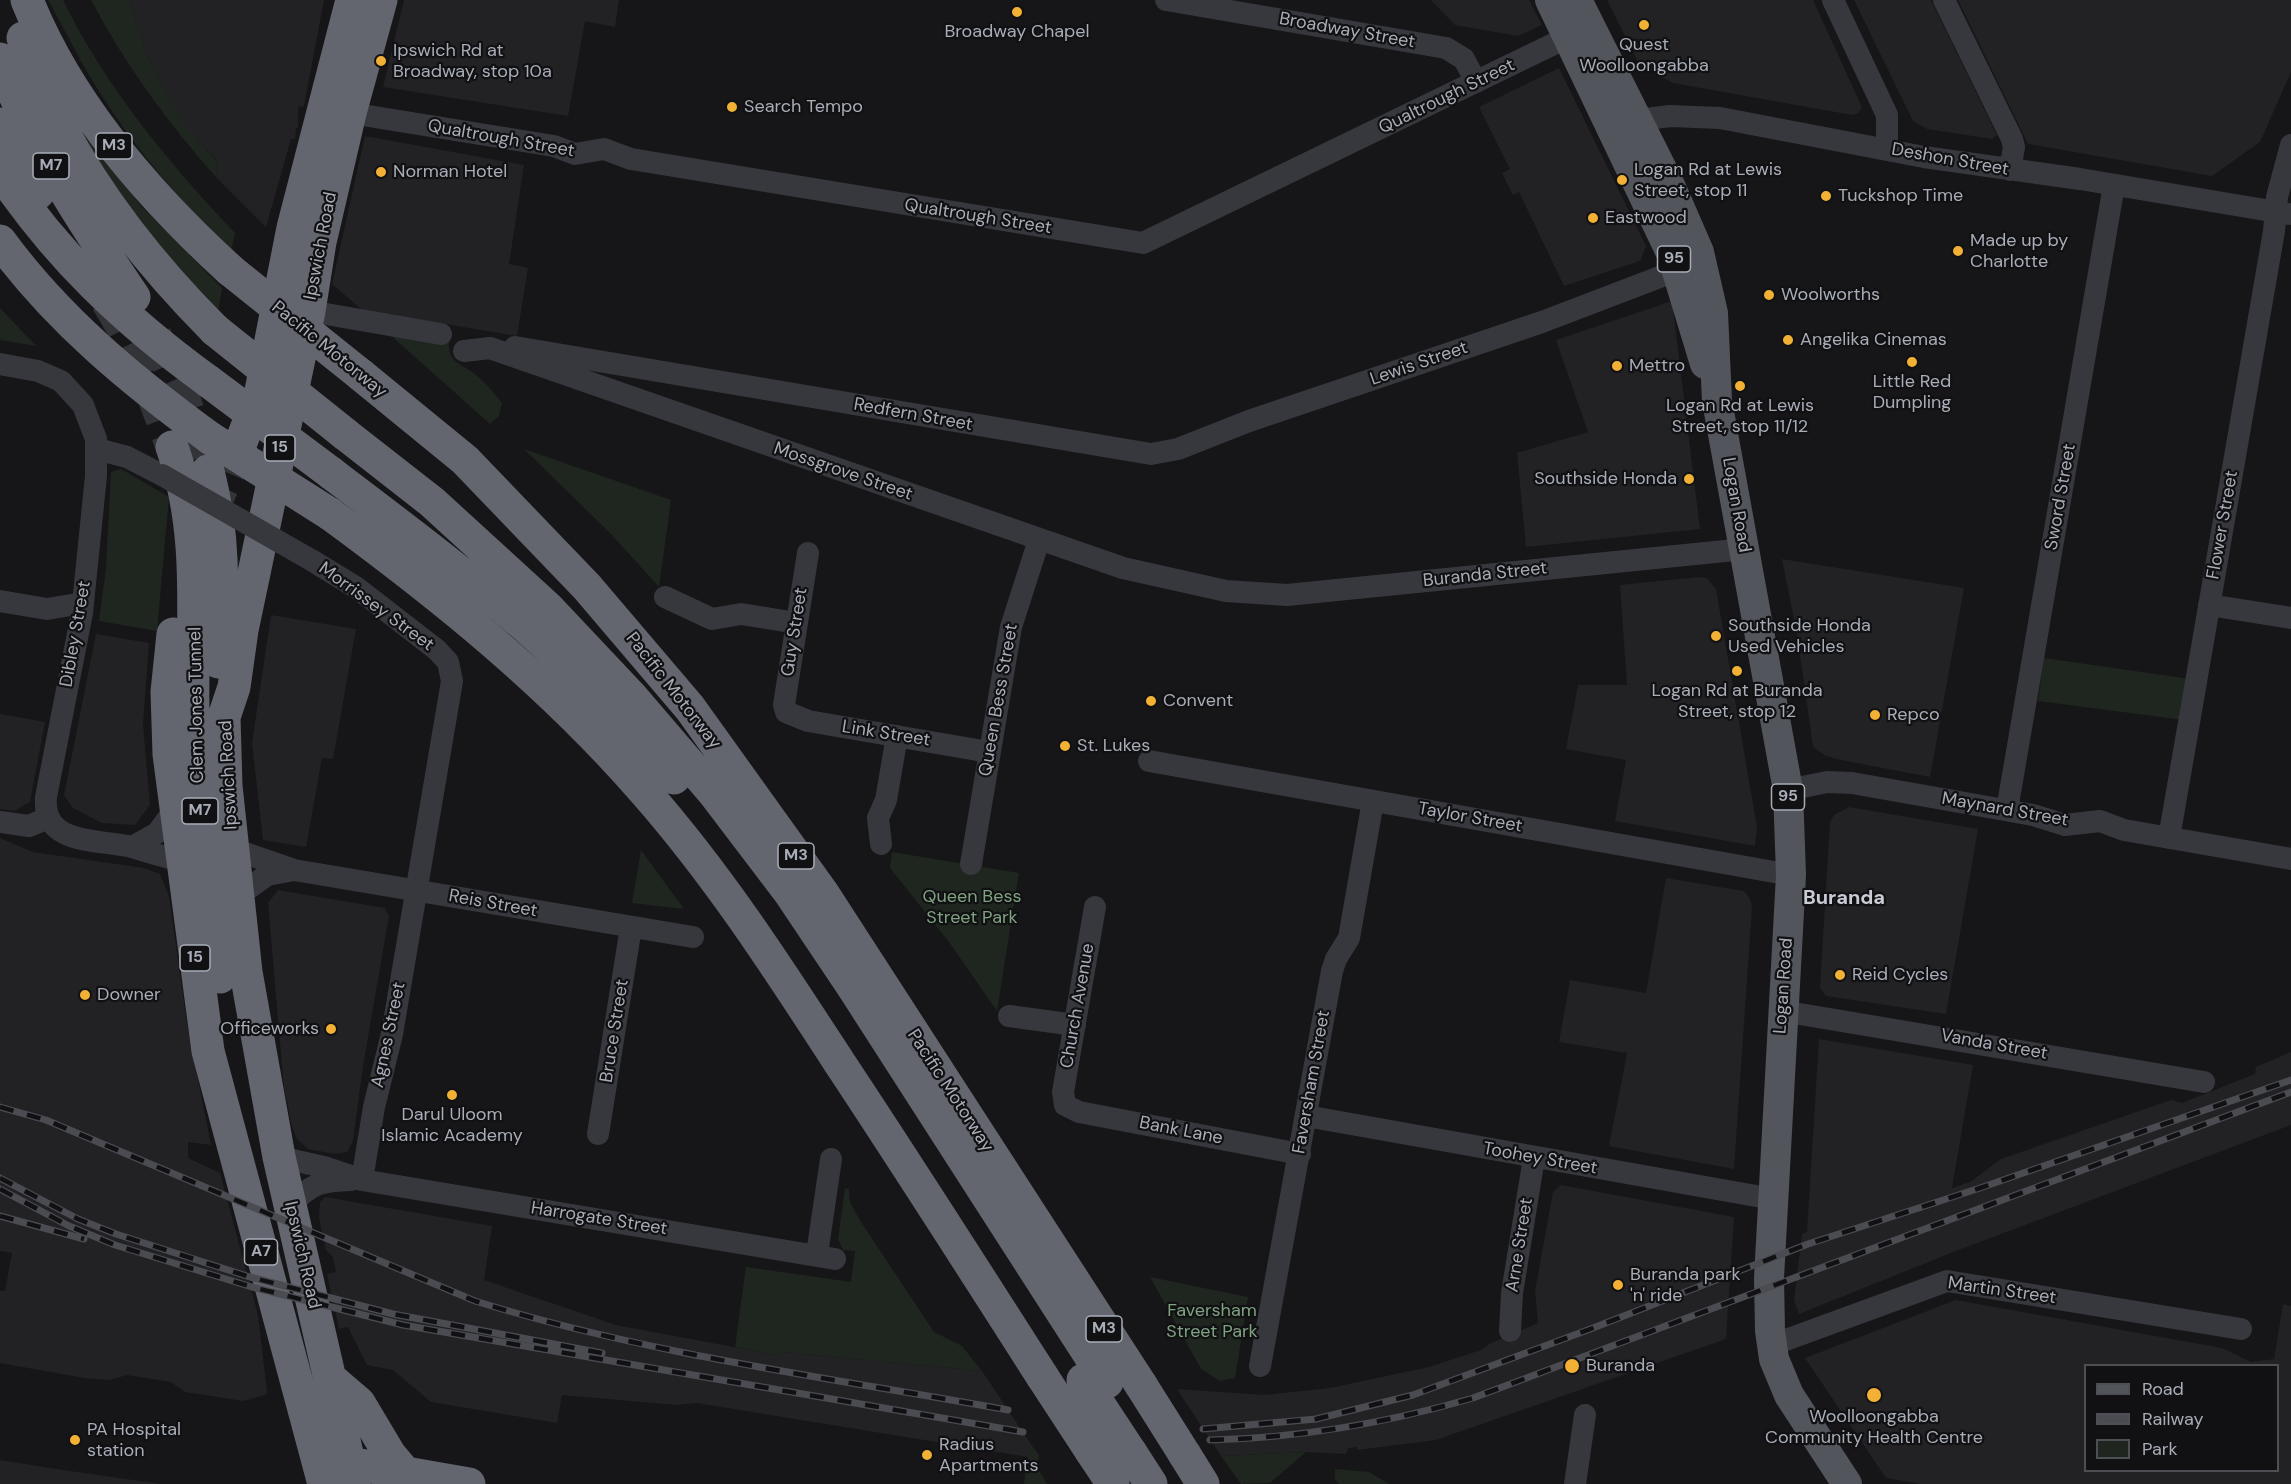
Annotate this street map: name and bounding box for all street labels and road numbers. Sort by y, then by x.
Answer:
street label: Broadway Street [1277,8,1417,54]
street label: Qualtrough Street [1375,55,1519,139]
street label: Qualtrough Street [426,115,576,163]
road number: M3 [96,133,132,159]
street label: Deshon Street [1890,139,2010,181]
road number: M7 [33,153,69,179]
street label: Ipswich Road [300,190,342,302]
street label: Qualtrough Street [903,195,1053,239]
road number: 95 [1658,246,1690,272]
street label: Pacific Motorway [267,297,391,403]
street label: Lewis Street [1367,337,1471,391]
street label: Redfern Street [852,394,974,436]
road number: 15 [265,435,295,461]
street label: Mossgrove Street [771,438,915,506]
street label: Sword Street [2041,442,2081,552]
street label: Logan Road [1717,456,1755,554]
street label: Flower Street [2203,469,2243,581]
street label: Morrissey Street [314,558,438,656]
street label: Buranda Street [1422,558,1548,592]
street label: Dibley Street [56,579,96,689]
street label: Guy Street [777,586,813,678]
street label: Queen Bess Street [975,622,1023,778]
street label: Clem Jones Tunnel [185,627,209,783]
street label: Pacific Motorway [621,628,725,754]
street label: Link Street [840,716,932,752]
street label: Ipswich Road [215,720,243,830]
road number: 95 [1772,784,1804,810]
street label: Maynard Street [1940,788,2070,832]
road number: M7 [182,798,218,824]
street label: Taylor Street [1416,798,1524,838]
road number: M3 [778,843,814,869]
street label: Reis Street [447,886,539,922]
street label: Logan Road [1770,937,1798,1035]
street label: Church Avenue [1056,942,1100,1070]
road number: 15 [180,945,210,971]
street label: Bruce Street [596,978,634,1084]
street label: Agnes Street [367,980,411,1090]
street label: Faversham Street [1289,1009,1335,1155]
street label: Pacific Motorway [902,1025,998,1157]
street label: Vanda Street [1939,1025,2049,1065]
street label: Bank Lane [1137,1112,1225,1150]
street label: Toohey Street [1481,1138,1599,1180]
street label: Arne Street [1502,1196,1538,1294]
street label: Harrogate Street [529,1198,669,1240]
street label: Ipswich Road [279,1199,325,1311]
road number: A7 [244,1239,278,1265]
street label: Martin Street [1946,1273,2058,1309]
road number: M3 [1086,1316,1122,1342]

